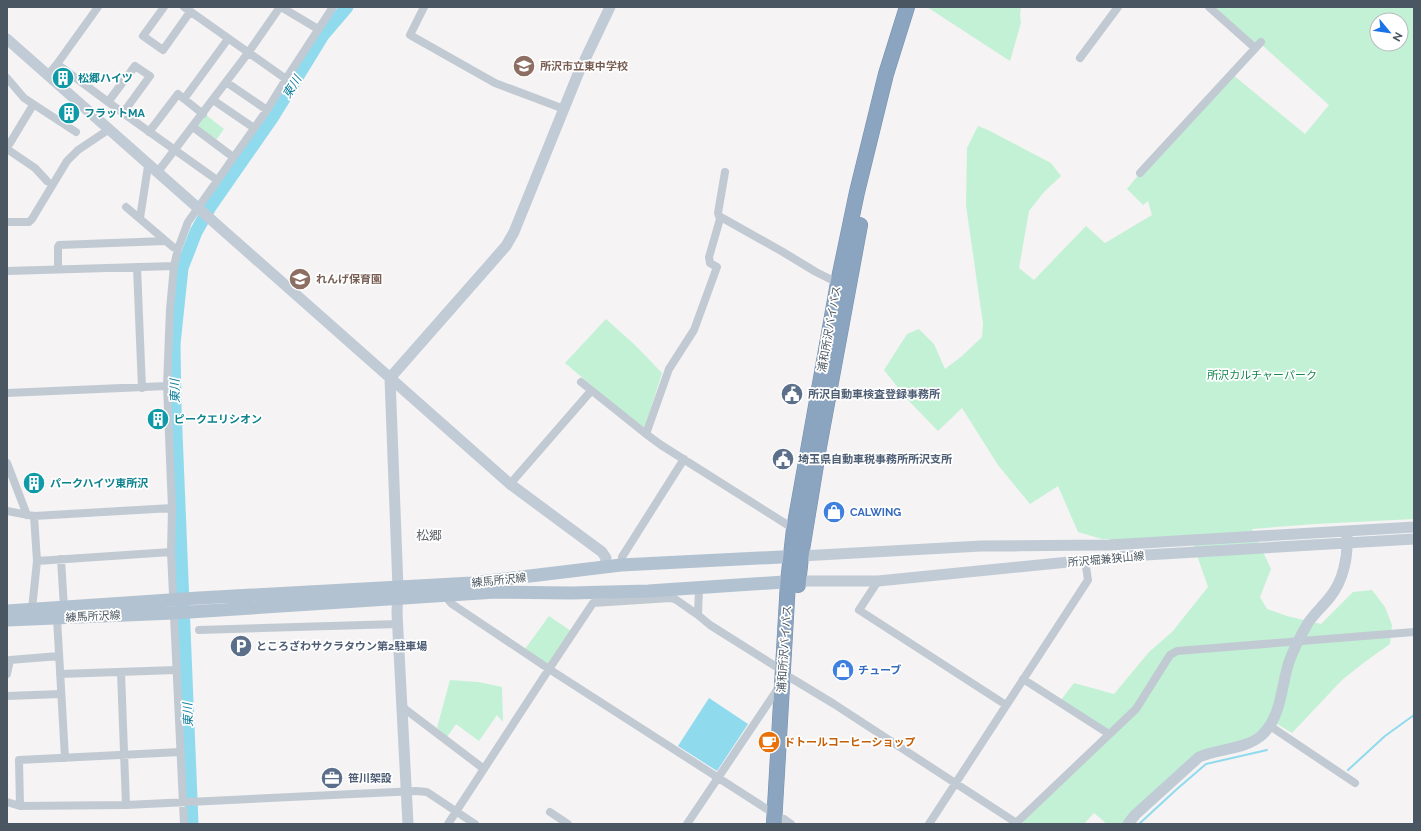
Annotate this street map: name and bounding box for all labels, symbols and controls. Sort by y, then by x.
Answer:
north arrow [1369,12,1409,52]
text: N [1390,30,1405,43]
school or university icon: 所沢市立東中学校 [511,53,537,79]
place label: 所沢市立東中学校 [540,60,628,73]
building icon: 松郷ハイツ [50,65,76,91]
water label: 東川 [280,71,305,101]
place label: 松郷ハイツ [78,72,133,85]
building icon: フラットMA [56,100,82,126]
place label: フラットMA [84,107,146,120]
school or university icon: れんげ保育園 [287,266,313,292]
place label: れんげ保育園 [316,273,382,286]
street label: 浦和所沢バイパス [815,285,844,373]
park label: 所沢カルチャーパーク [1207,369,1317,382]
water label: 東川 [168,377,182,403]
public building icon: 所沢自動車検査登録事務所 [779,381,805,407]
place label: 所沢自動車検査登録事務所 [808,388,940,401]
building icon: ピークエリシオン [145,406,171,432]
place label: ピークエリシオン [174,413,262,426]
public building icon: 埼玉県自動車税事務所所沢支所 [770,446,796,472]
place label: 埼玉県自動車税事務所所沢支所 [798,453,952,466]
building icon: パークハイツ東所沢 [21,470,47,496]
place label: パークハイツ東所沢 [50,477,148,490]
shop icon: CALWING [821,499,847,525]
place label: CALWING [850,506,901,519]
district label: 松郷 [416,528,442,543]
street label: 所沢堀兼狭山線 [1067,550,1145,569]
street label: 練馬所沢線 [471,571,527,590]
street label: 浦和所沢バイパス [775,605,794,693]
street label: 練馬所沢線 [65,609,121,624]
parking icon: ところざわサクラタウン第2駐車場 [228,633,254,659]
place label: ところざわサクラタウン第2駐車場 [256,640,427,653]
shop icon: チューブ [830,657,856,683]
place label: チューブ [858,664,901,677]
water label: 東川 [181,701,195,727]
cafe icon: ドトールコーヒーショップ [756,729,782,755]
place label: ドトールコーヒーショップ [784,736,916,749]
office icon: 笹川架設 [319,765,345,791]
place label: 笹川架設 [348,772,392,785]

